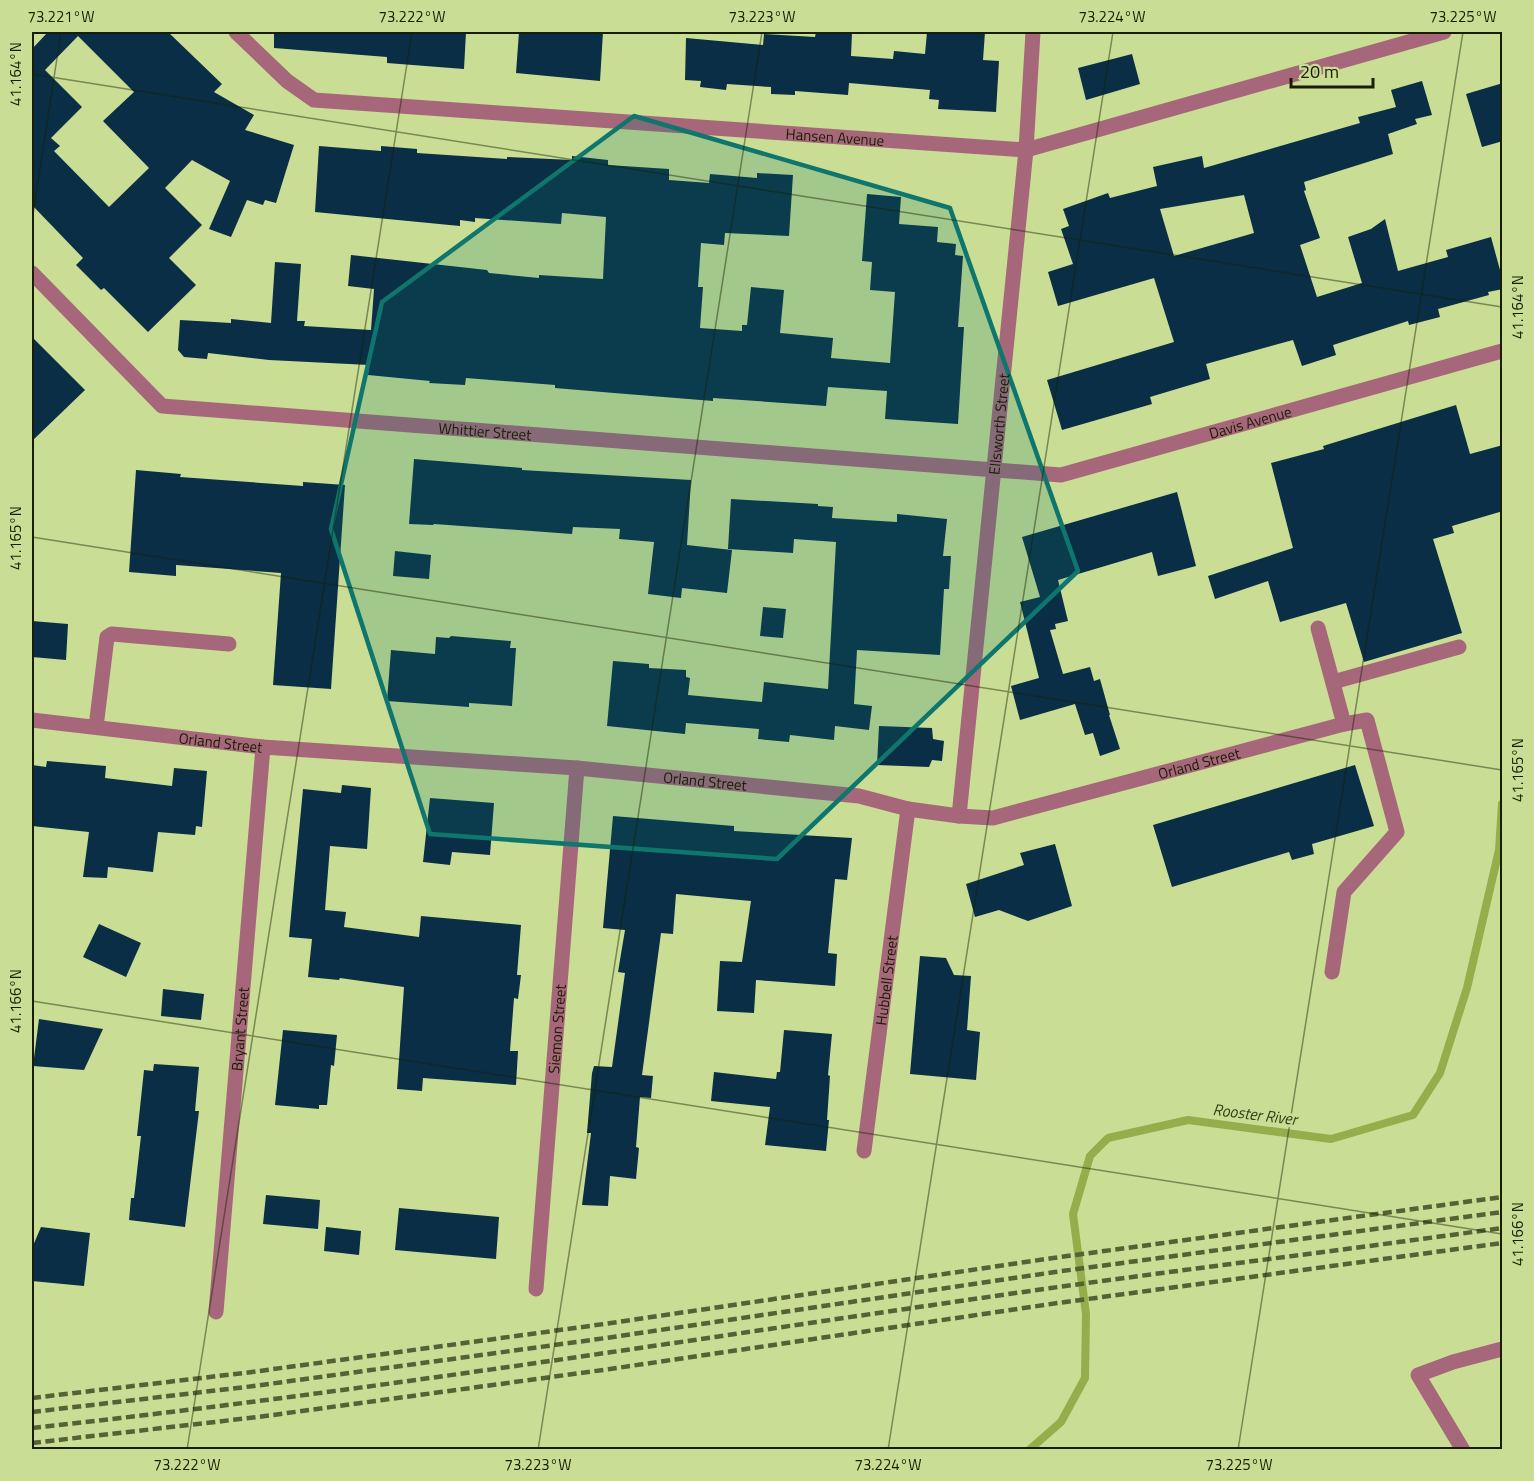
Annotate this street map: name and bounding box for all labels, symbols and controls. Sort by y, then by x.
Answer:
text: 73.221°W [28,5,94,28]
text: 73.222°W [379,5,445,28]
text: 73.223°W [729,5,795,28]
text: 73.224°W [1079,5,1145,28]
text: 73.225°W [1430,5,1496,28]
text: 41.164°N [4,42,27,106]
scale bar [1291,51,1374,89]
text: 20 m [1300,58,1339,85]
street label: Hansen Avenue [785,122,885,152]
text: 41.164°N [1506,275,1529,339]
street label: Ellsworth Street [982,371,1015,476]
street label: Davis Avenue [1206,399,1294,444]
street label: Whittier Street [438,416,533,446]
text: 41.165°N [4,506,27,570]
street label: Orland Street [178,726,265,758]
text: 41.165°N [1506,738,1529,802]
street label: Orland Street [1155,741,1243,785]
street label: Orland Street [662,765,749,796]
street label: Hubbell Street [869,933,903,1027]
text: 41.166°N [4,969,27,1033]
street label: Siemon Street [541,983,572,1074]
street label: Bryant Street [225,985,255,1072]
water label: Rooster River [1212,1097,1300,1131]
text: 41.166°N [1506,1202,1529,1266]
text: 73.222°W [154,1453,220,1476]
text: 73.223°W [505,1453,571,1476]
text: 73.224°W [855,1453,921,1476]
text: 73.225°W [1206,1453,1272,1476]

